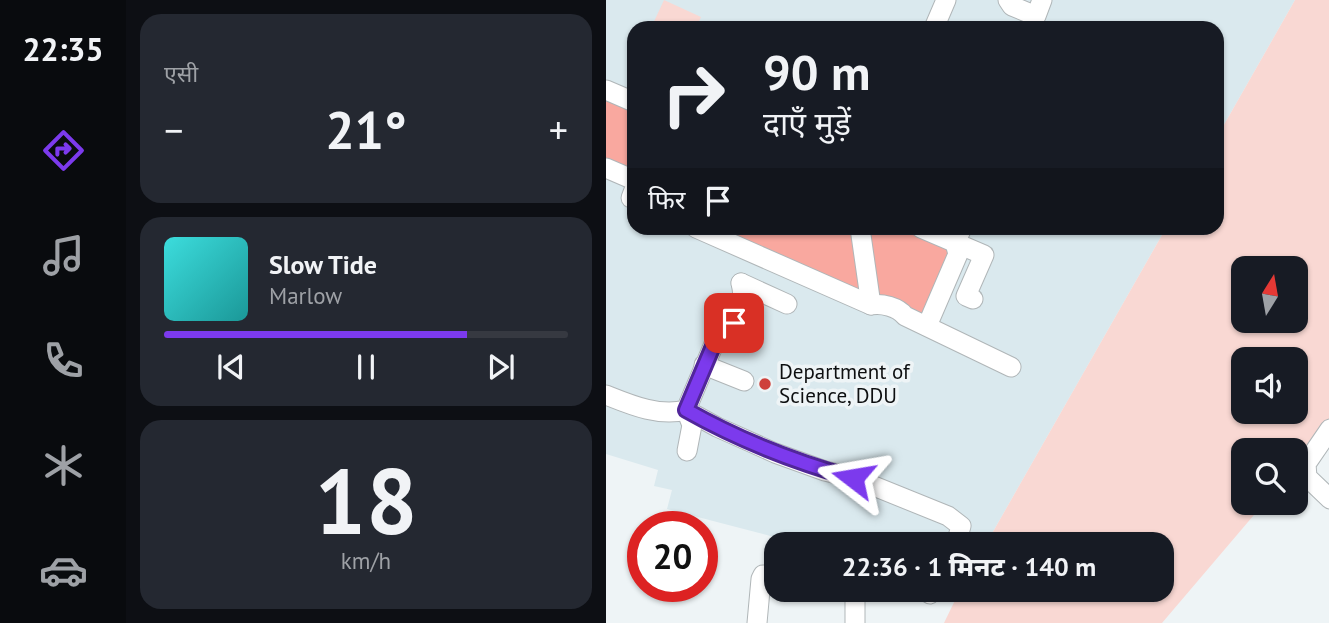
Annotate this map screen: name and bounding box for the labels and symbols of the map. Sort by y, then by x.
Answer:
north arrow [1231,256,1308,332]
pin [704,293,764,353]
place label: Department of Science, DDU [779,358,911,409]
marker: Department of Science, DDU [757,376,773,392]
position arrow [816,441,890,515]
speed limit sign: 20 [627,511,718,602]

